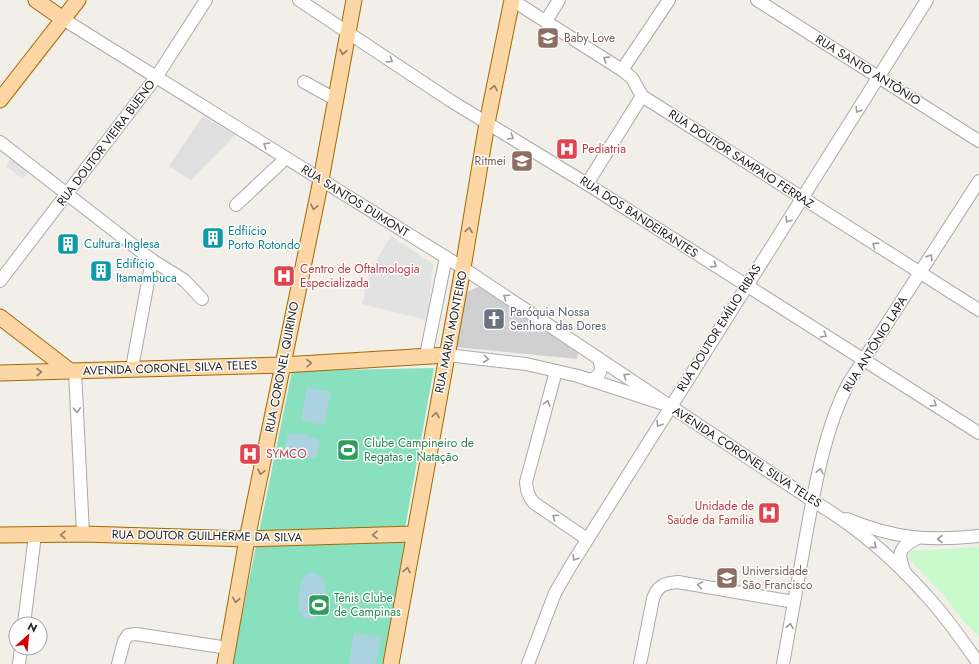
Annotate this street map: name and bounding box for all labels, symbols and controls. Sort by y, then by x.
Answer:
school or university icon: Baby Love [535,25,561,51]
place label: Baby Love [564,29,615,47]
street label: RUA SANTO ANTÔNIO [812,30,924,110]
one-way arrow [339,49,348,55]
one-way arrow [386,55,393,63]
one-way arrow [603,57,610,64]
street label: RUA DOUTOR VIEIRA BUENO [52,76,160,210]
one-way arrow [490,85,498,91]
street label: RUA DOUTOR SAMPAIO FERRAZ [665,105,818,213]
one-way arrow [855,106,863,113]
one-way arrow [507,133,514,140]
hospital icon: Pediatria [554,136,580,162]
place label: Pediatria [582,140,626,158]
one-way arrow [263,143,270,150]
school or university icon: Ritmei [509,148,535,174]
place label: Ritmei [475,152,506,170]
street label: RUA SANTOS DUMONT [298,161,413,242]
street label: RUA DOS BANDEIRANTES [576,172,702,262]
one-way arrow [311,204,319,210]
one-way arrow [786,216,793,223]
place label: Edfiício Porto Rotondo [228,222,301,254]
building icon: Edfiício Porto Rotondo [200,225,226,251]
one-way arrow [465,227,473,233]
building icon: Cultura Inglesa [55,231,81,257]
place label: Cultura Inglesa [84,235,160,253]
one-way arrow [872,242,879,250]
place label: Edifício Itamambuca [116,255,177,287]
one-way arrow [925,255,932,262]
building icon: Edifício Itamambuca [88,258,114,284]
place label: Centro de Oftalmologia Especializada [300,260,420,292]
street label: RUA DOUTOR EMÍLIO RIBAS [672,261,766,395]
one-way arrow [710,261,717,268]
hospital icon: Centro de Oftalmologia Especializada [271,263,297,289]
street label: RUA MARIA MONTEIRO [430,269,472,395]
street label: RUA ANTÔNIO LAPA [838,292,912,395]
one-way arrow [503,294,510,301]
street label: RUA CORONEL QUIRINO [260,300,304,434]
place label: Paróquia Nossa Senhora das Dores [510,303,606,335]
church icon: Paróquia Nossa Senhora das Dores [481,306,507,332]
one-way arrow [820,330,827,337]
one-way arrow [483,354,489,363]
street label: AVENIDA CORONEL SILVA TELES [83,356,258,380]
one-way arrow [306,359,312,367]
one-way arrow [36,368,42,376]
one-way arrow [623,373,630,381]
one-way arrow [930,399,937,407]
one-way arrow [542,400,551,407]
street label: AVENIDA CORONEL SILVA TELES [669,402,825,512]
one-way arrow [73,407,81,413]
one-way arrow [431,412,439,418]
one-way arrow [656,420,663,427]
place label: Clube Campineiro de Regatas e Natação [364,434,474,466]
sports icon: Clube Campineiro de Regatas e Natação [335,437,361,463]
hospital icon: SYMCO [237,441,263,467]
place label: SYMCO [266,445,307,463]
one-way arrow [815,467,823,474]
one-way arrow [257,469,265,475]
place label: Unidade de Saúde da Família [667,497,754,529]
hospital icon: Unidade de Saúde da Família [756,500,782,526]
one-way arrow [552,514,559,522]
street label: RUA DOUTOR GUILHERME DA SILVA [112,525,302,547]
one-way arrow [60,530,66,539]
one-way arrow [372,531,378,539]
one-way arrow [937,535,943,543]
one-way arrow [870,542,877,549]
one-way arrow [572,554,580,561]
place label: Universidade São Francisco [742,562,813,594]
school or university icon: Universidade São Francisco [714,565,740,591]
one-way arrow [402,567,411,574]
one-way arrow [697,582,703,590]
place label: Tênis Clube de Campinas [334,589,401,621]
sports icon: Tênis Clube de Campinas [306,592,332,618]
one-way arrow [232,596,241,603]
north arrow [8,616,48,656]
text: N [25,618,40,636]
one-way arrow [785,622,793,629]

